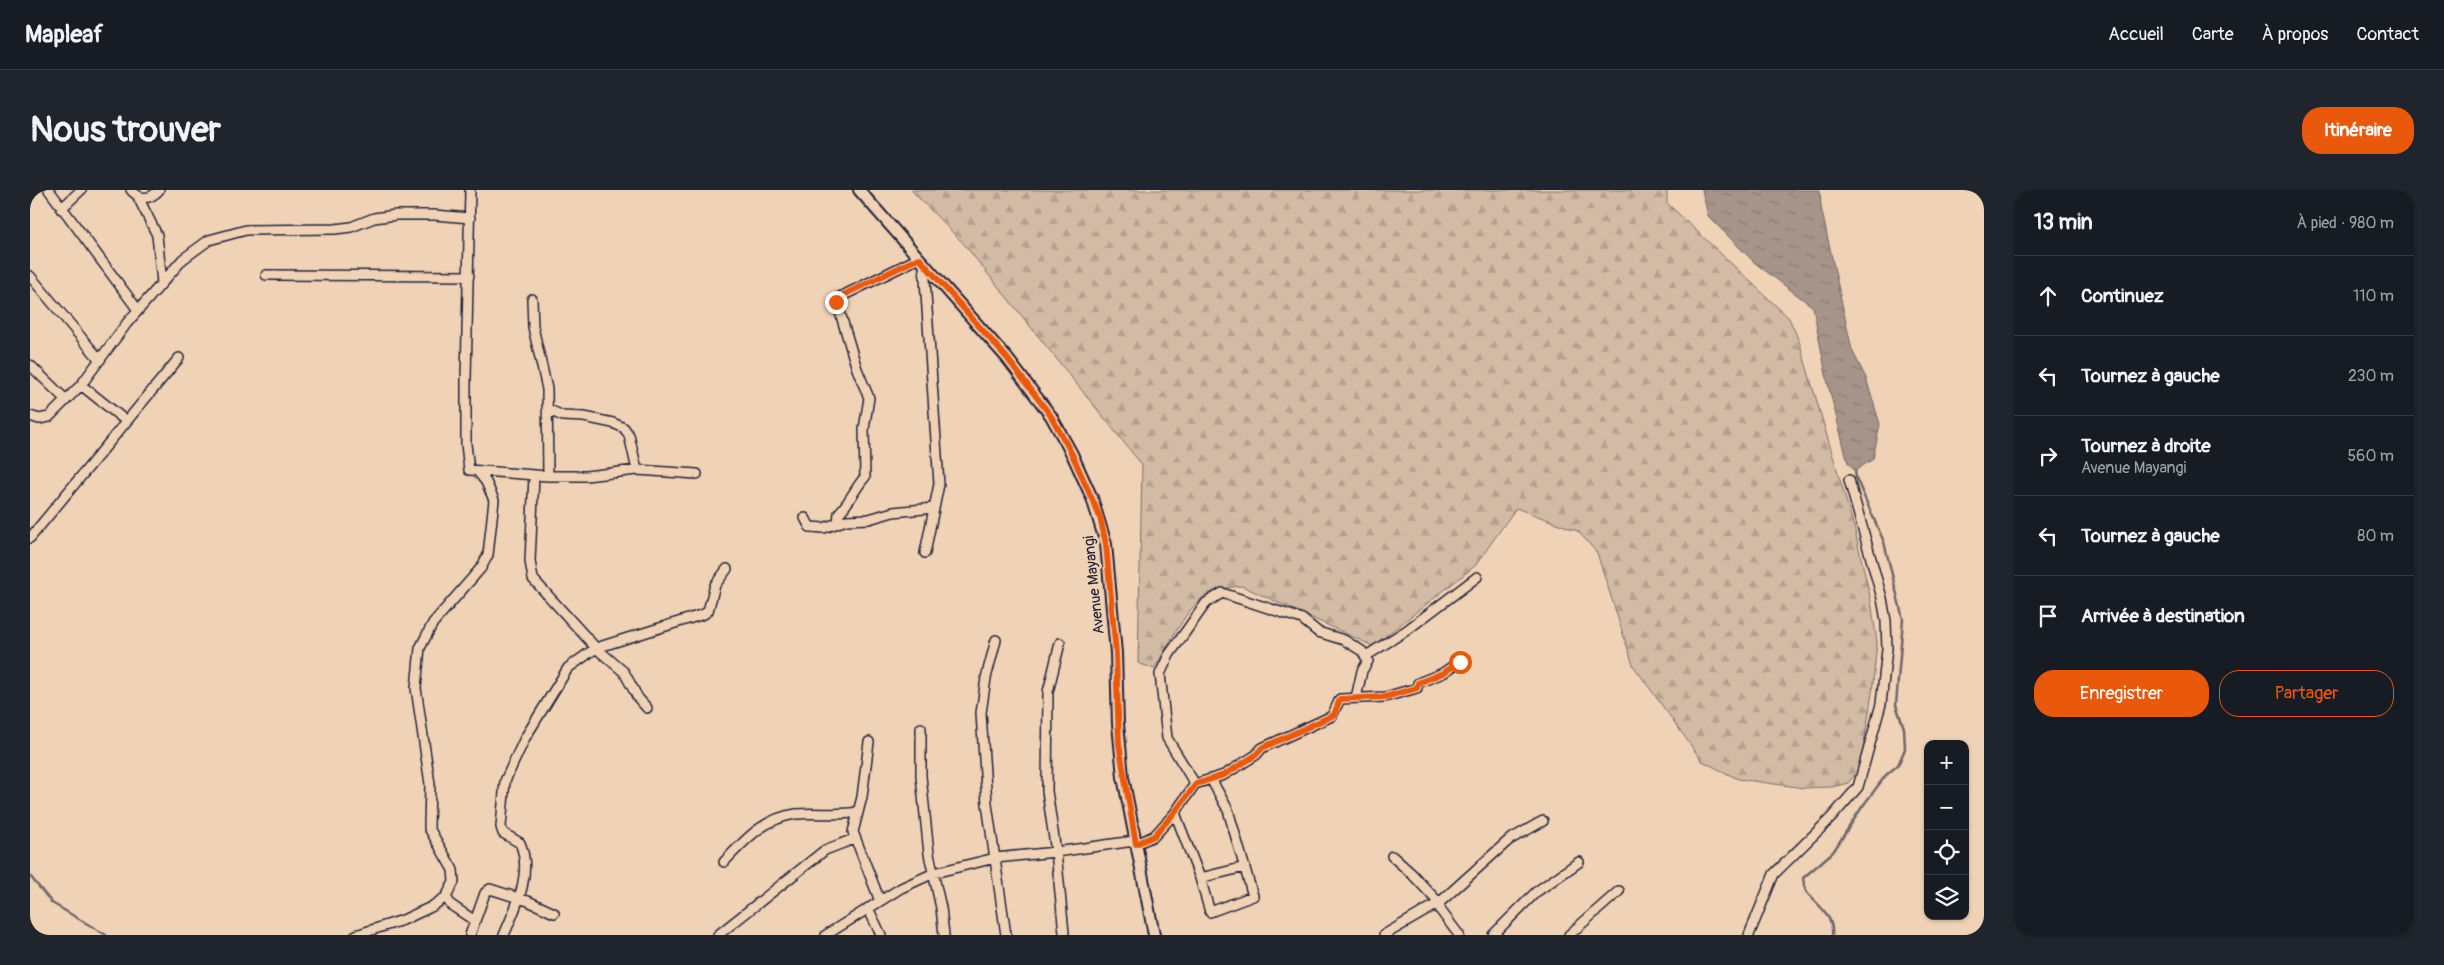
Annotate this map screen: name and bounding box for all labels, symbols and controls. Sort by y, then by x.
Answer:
text: Mapleaf [25,20,103,49]
text: Accueil [2108,23,2164,46]
text: Carte [2192,23,2234,46]
text: À propos [2262,23,2328,46]
text: Contact [2356,23,2419,46]
button: Itinéraire [2302,107,2414,154]
text: Nous trouver [30,108,221,152]
text: 13 min [2034,209,2093,236]
text: À pied · 980 m [2297,213,2394,233]
icon: ahead [2034,282,2062,310]
text: Continuez [2081,284,2164,308]
text: 110 m [2353,286,2394,306]
route end [825,291,848,314]
icon: left [2034,362,2062,390]
text: Tournez à gauche [2081,364,2220,388]
text: 230 m [2348,366,2394,386]
text: Tournez à droite [2081,434,2211,458]
icon: right [2034,442,2062,470]
text: 560 m [2347,446,2394,466]
text: Avenue Mayangi [2081,458,2186,478]
icon: left [2034,522,2062,550]
text: Tournez à gauche [2081,524,2220,548]
text: 80 m [2357,526,2394,546]
street label: Avenue Mayangi [1079,535,1109,635]
icon: arrive [2034,602,2062,630]
text: Arrivée à destination [2081,604,2245,628]
route start [1449,651,1472,674]
button: Enregistrer [2034,670,2209,717]
button: Partager [2219,670,2394,717]
map controls [1924,740,1969,920]
button: + [1924,740,1969,785]
button: − [1924,785,1969,830]
button: locate [1924,830,1969,875]
button: layers [1924,875,1969,920]

